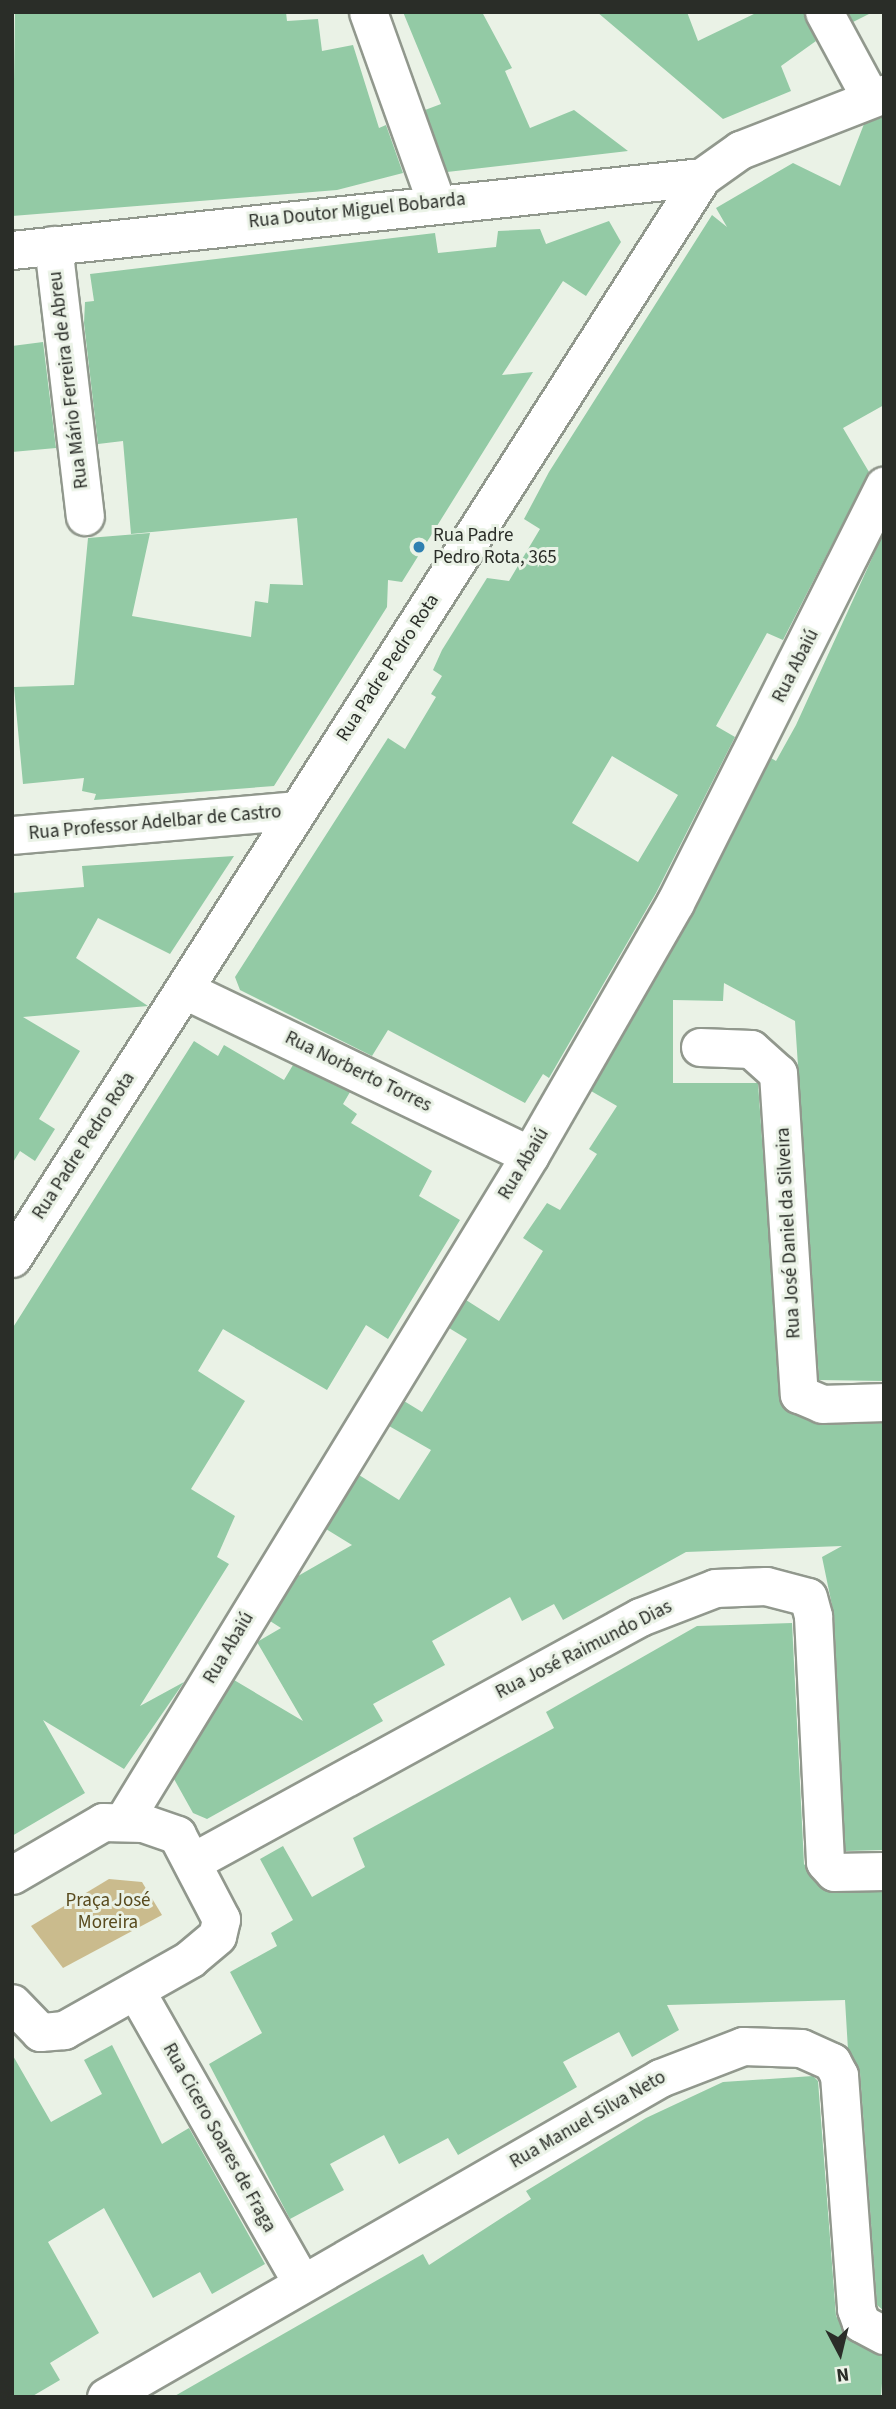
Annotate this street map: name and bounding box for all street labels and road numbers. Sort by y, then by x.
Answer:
street label: Rua Doutor Miguel Bobarda [247,188,467,234]
street label: Rua Mário Ferreira de Abreu [44,270,94,490]
street label: Rua Padre Pedro Rota [332,590,444,746]
street label: Rua Abaiú [768,625,824,707]
street label: Rua Professor Adelbar de Castro [28,801,282,845]
street label: Rua Norberto Torres [281,1027,435,1117]
street label: Rua Padre Pedro Rota [28,1068,140,1224]
street label: Rua Abaiú [494,1124,554,1204]
street label: Rua José Daniel da Silveira [772,1127,806,1339]
street label: Rua José Raimundo Dias [492,1596,676,1704]
street label: Rua Abaiú [199,1608,259,1688]
street label: Rua Cicero Soares de Fraga [157,2039,281,2237]
street label: Rua Manuel Silva Neto [506,2066,670,2174]

